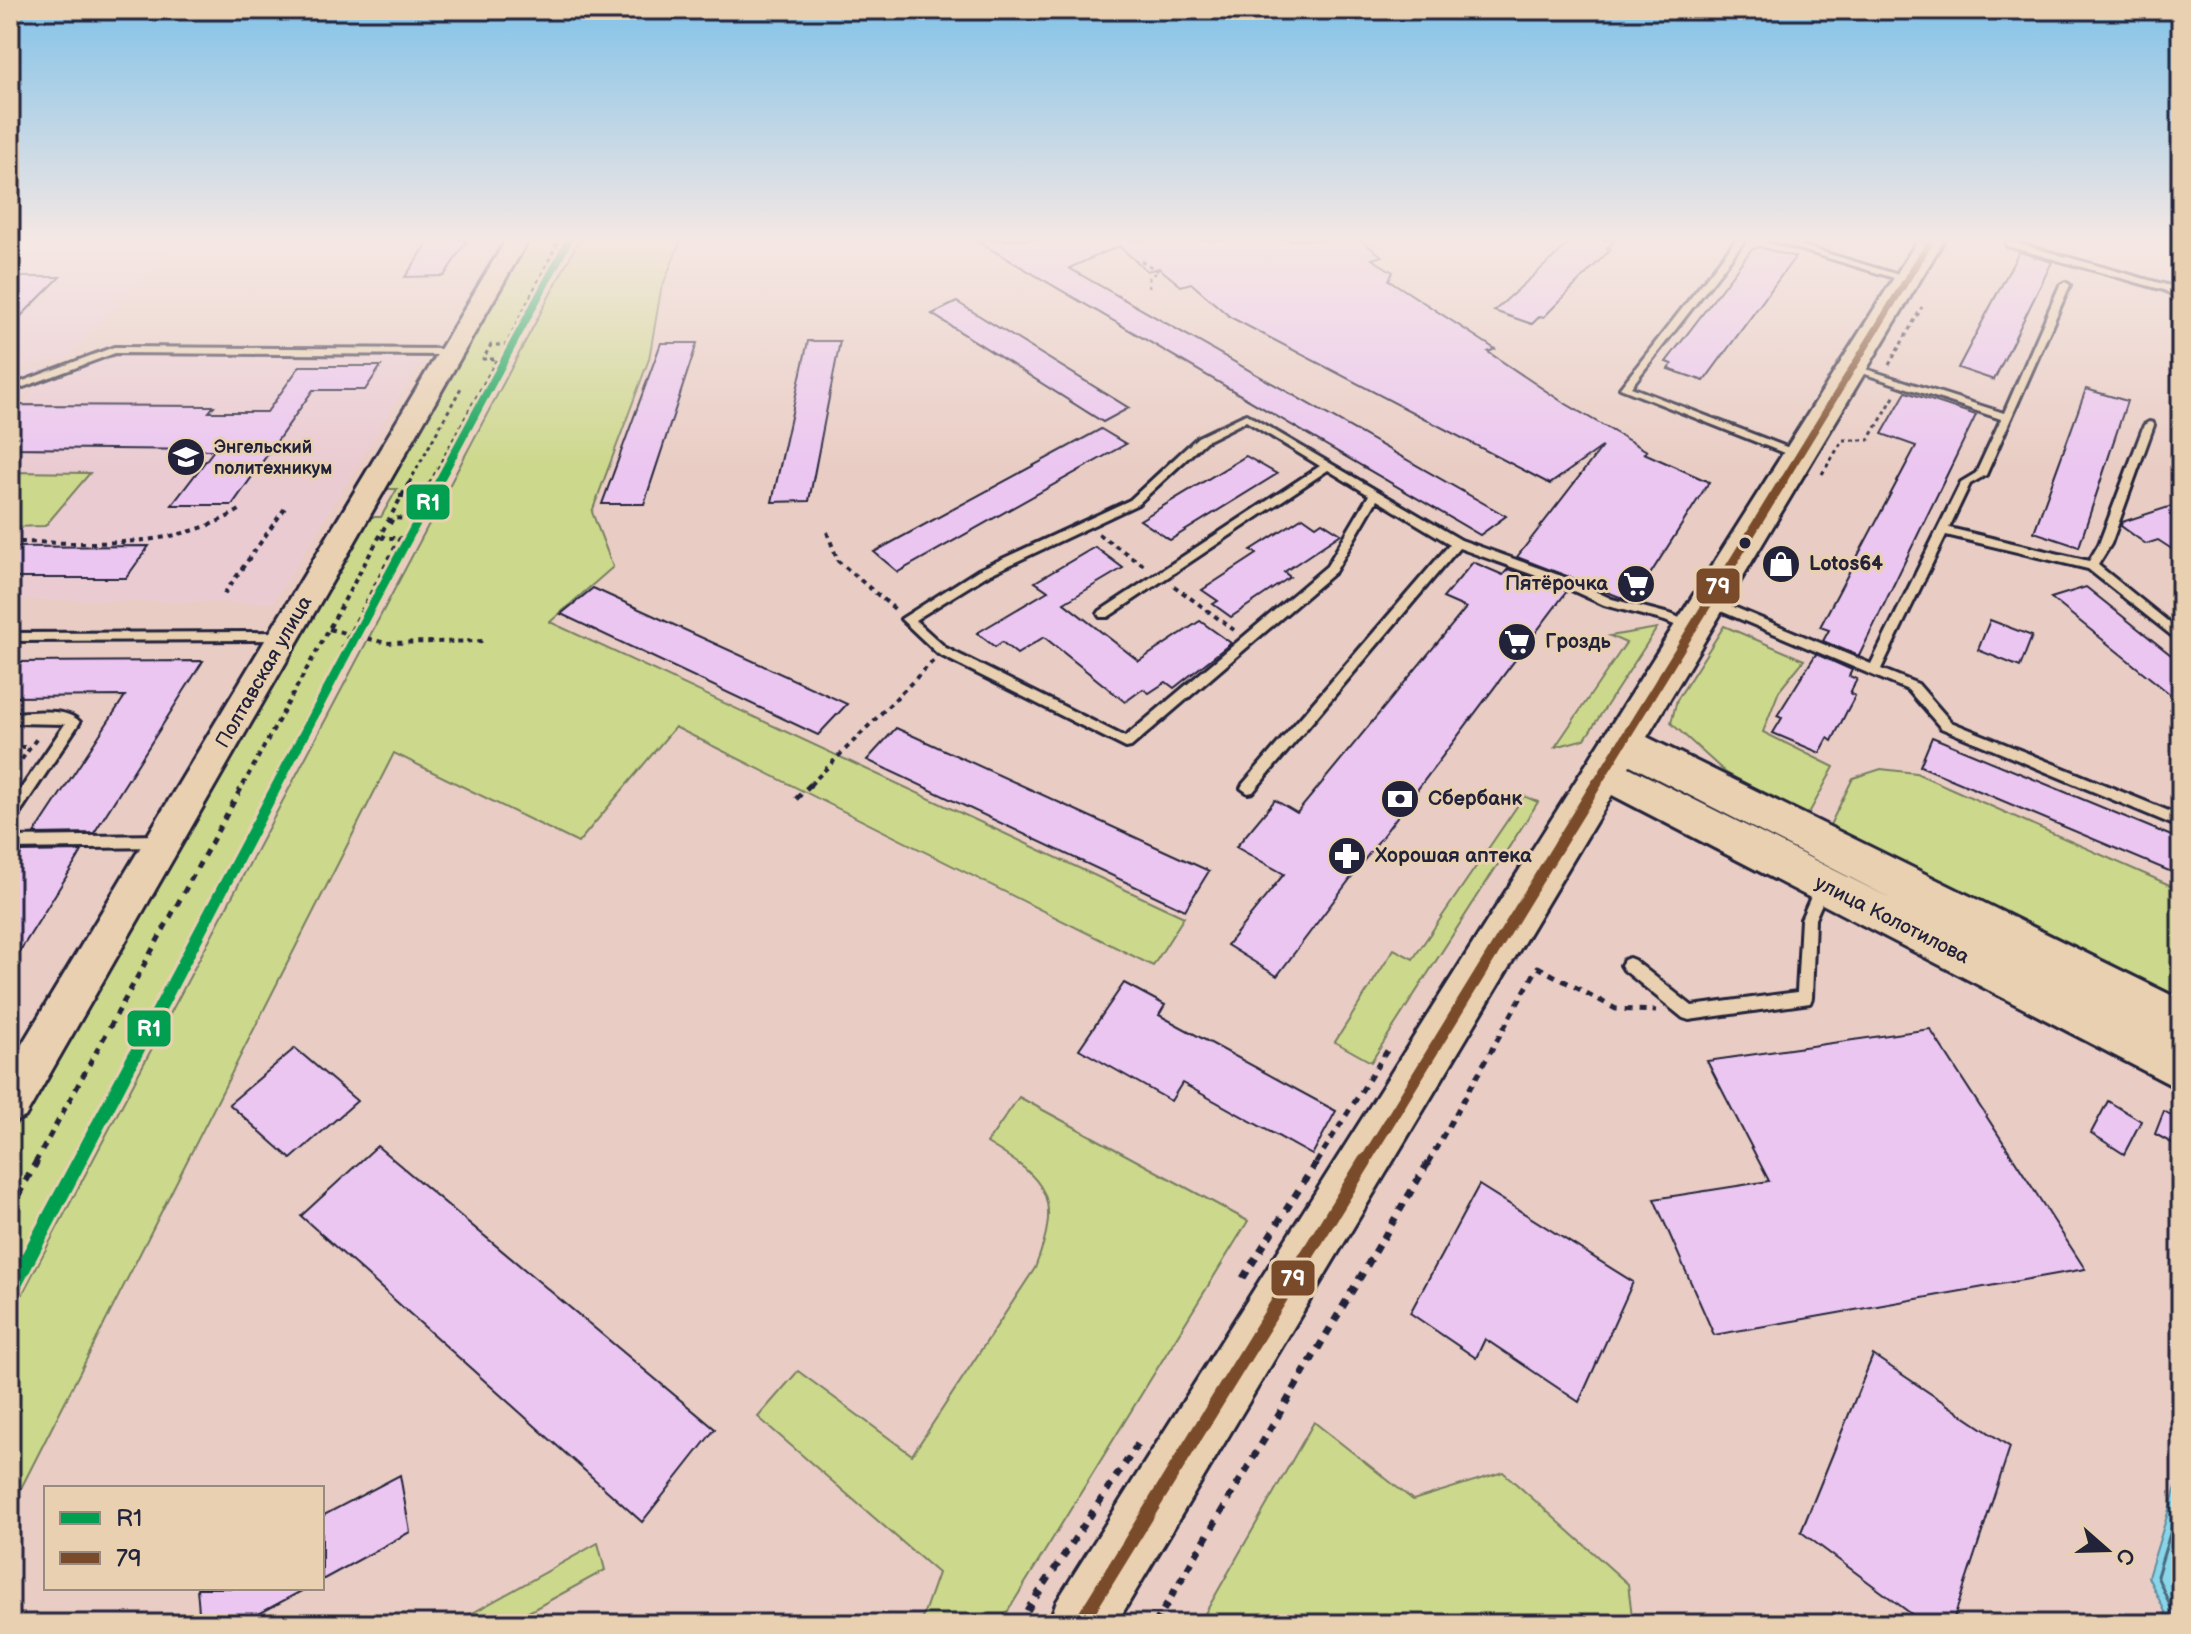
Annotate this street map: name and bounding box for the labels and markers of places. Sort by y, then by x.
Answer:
school or university icon: Энгельский политехникум [165,436,207,478]
place label: Энгельский политехникум [214,437,332,479]
unlabelled marker [1737,535,1753,551]
shop icon: Lotos64 [1760,543,1802,585]
place label: Lotos64 [1809,552,1883,576]
supermarket icon: Пятёрочка [1615,563,1657,605]
place label: Пятёрочка [1505,572,1608,596]
supermarket icon: Гроздь [1496,621,1538,663]
place label: Гроздь [1545,630,1611,654]
bank icon: Сбербанк [1379,778,1421,820]
place label: Сбербанк [1428,787,1522,811]
pharmacy icon: Хорошая аптека [1326,835,1368,877]
place label: Хорошая аптека [1374,844,1532,868]

